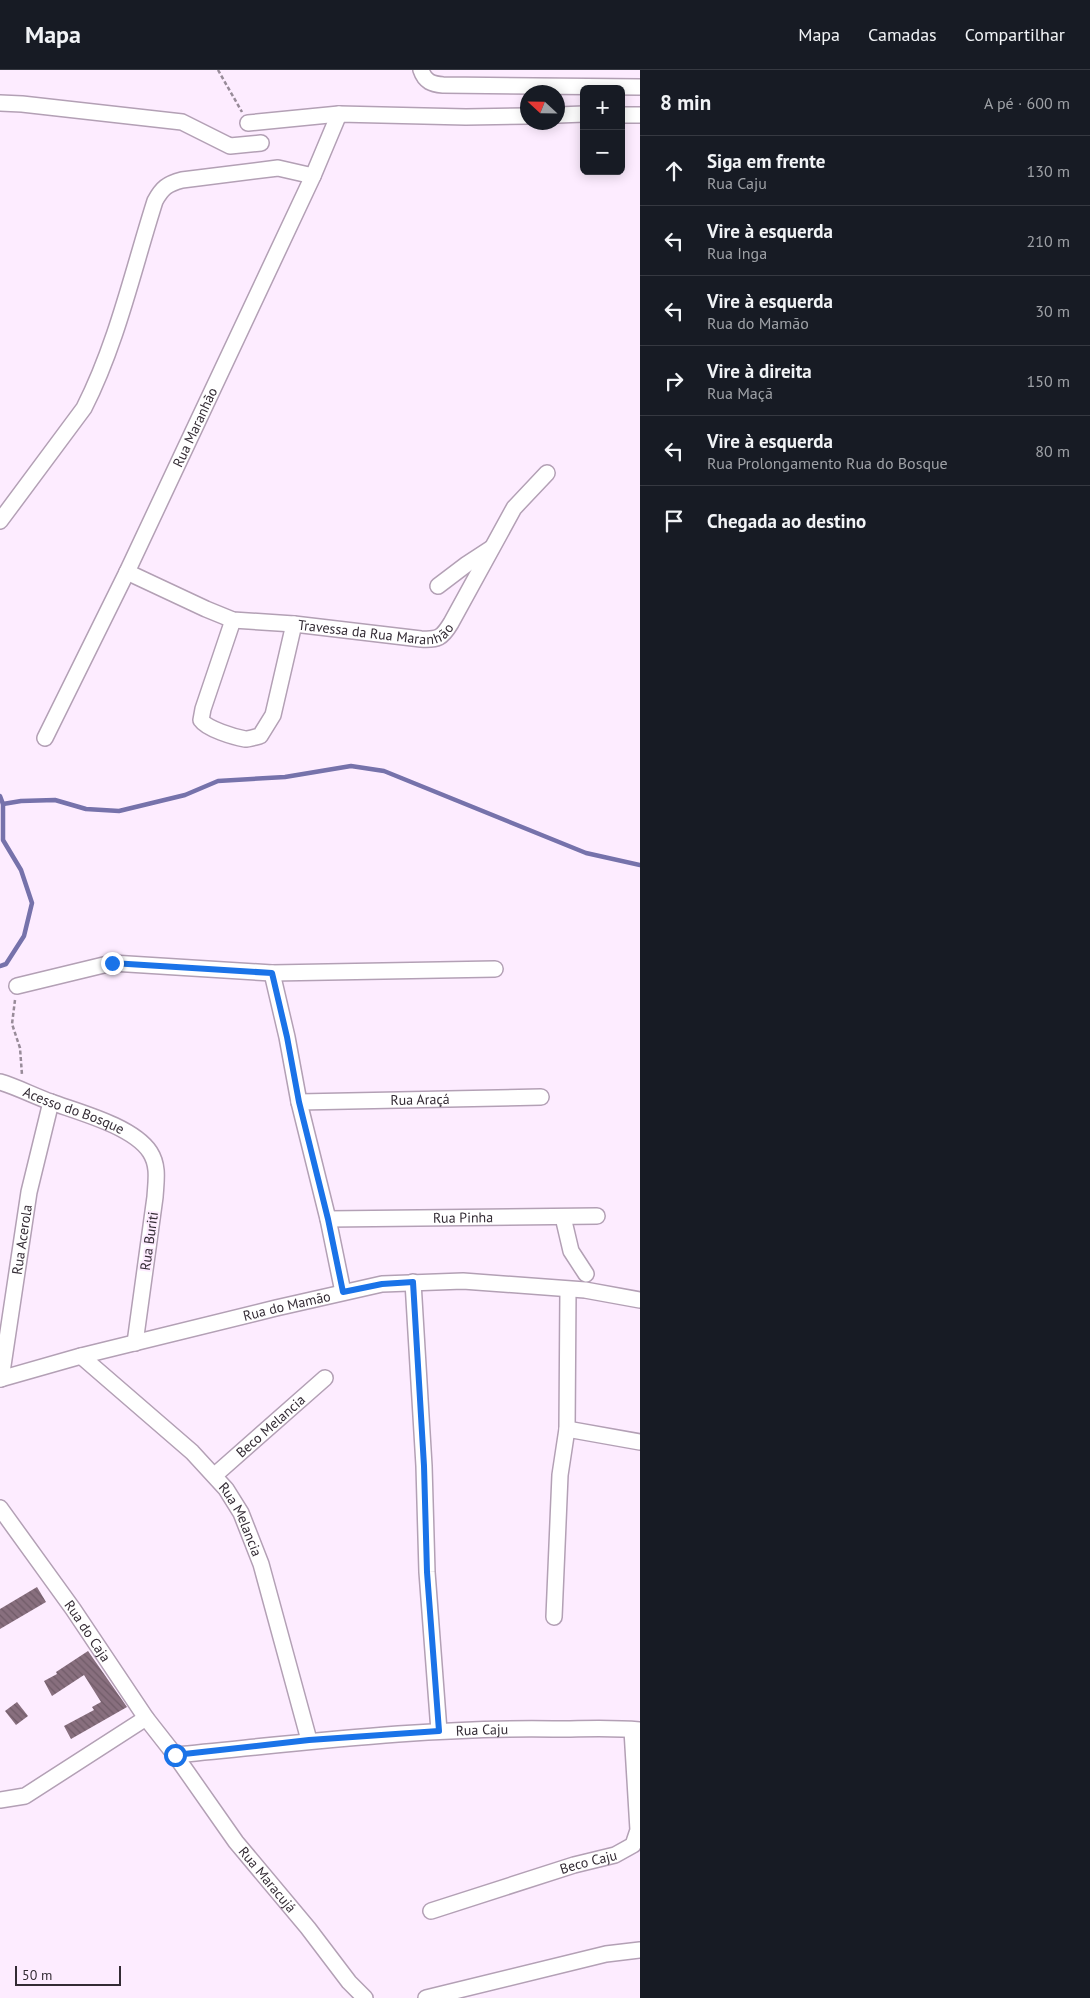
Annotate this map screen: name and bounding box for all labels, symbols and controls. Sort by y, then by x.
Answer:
text: Mapa [25,19,81,50]
text: Mapa [798,23,840,46]
text: Camadas [868,23,937,46]
text: Compartilhar [965,23,1065,46]
north arrow [520,85,565,130]
map controls [580,85,625,175]
button: + [580,85,625,130]
text: 8 min [660,89,711,116]
text: A pé · 600 m [984,93,1070,113]
button: − [580,130,625,175]
text: Siga em frente [707,149,825,173]
icon: ahead [660,157,688,185]
text: 130 m [1027,161,1070,181]
text: Rua Caju [707,173,767,193]
text: Vire à esquerda [707,219,833,243]
icon: left [660,227,688,255]
text: 210 m [1027,231,1070,251]
text: Rua Inga [707,243,767,263]
text: Vire à esquerda [707,289,833,313]
icon: left [660,297,688,325]
text: 30 m [1035,301,1070,321]
text: Rua do Mamão [707,313,809,333]
text: Vire à direita [707,359,812,383]
icon: right [660,367,688,395]
text: 150 m [1027,371,1070,391]
text: Rua Maçã [707,383,773,403]
street label: Rua Maranhão [169,385,221,470]
text: Vire à esquerda [707,429,833,453]
icon: left [660,437,688,465]
text: 80 m [1035,441,1070,461]
text: Rua Prolongamento Rua do Bosque [707,453,948,473]
icon: arrive [660,507,688,535]
text: Chegada ao destino [707,509,866,533]
street label: Travessa da Rua Maranhão [297,616,457,648]
route end [101,952,124,975]
street label: Acesso do Bosque [20,1083,128,1138]
street label: Rua Araçá [390,1090,450,1109]
street label: Rua Acerola [8,1203,36,1276]
street label: Rua Pinha [433,1208,493,1227]
street label: Rua Buriti [136,1210,162,1272]
street label: Rua do Mamão [241,1287,332,1325]
street label: Beco Melancia [232,1391,309,1461]
street label: Rua Melancia [215,1478,266,1559]
street label: Rua do Caja [60,1596,115,1665]
street label: Rua Caju [455,1720,508,1740]
route start [164,1744,187,1767]
street label: Rua Maracujá [235,1843,300,1916]
street label: Beco Caju [558,1846,619,1878]
scale bar [15,1963,121,1986]
text: 50 m [22,1966,52,1984]

